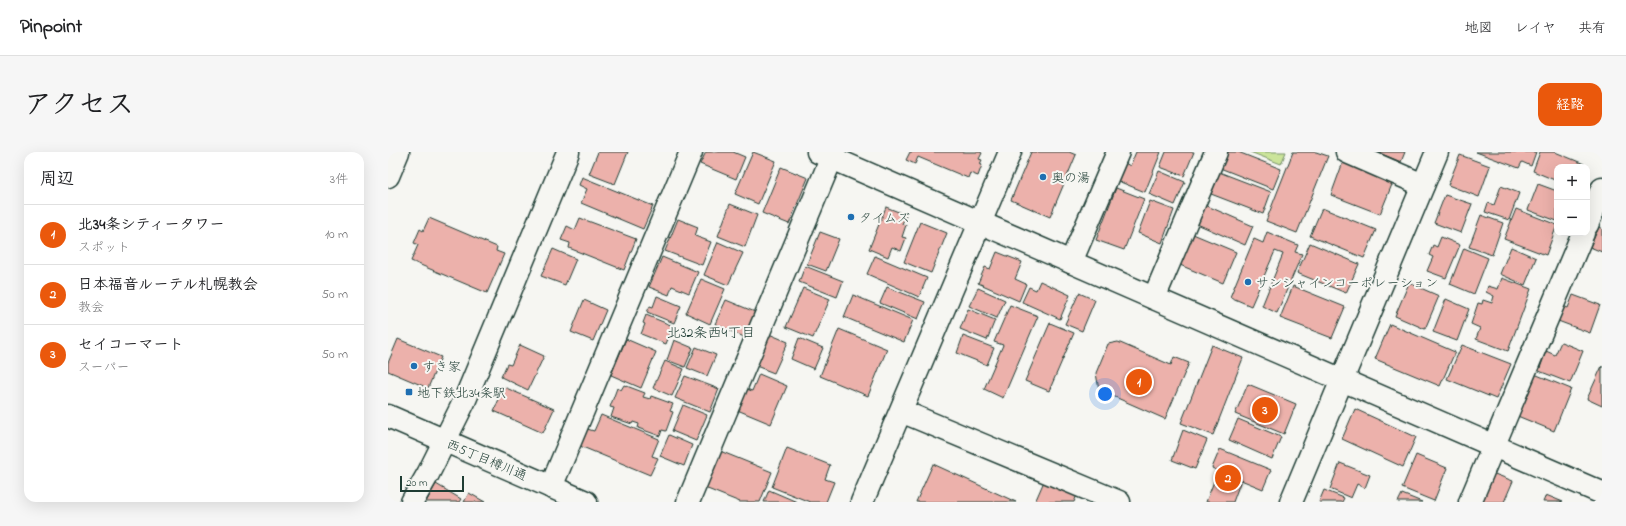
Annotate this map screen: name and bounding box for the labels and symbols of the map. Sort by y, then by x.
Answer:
place label: 奥の湯 [1051,169,1090,188]
marker: 奥の湯 [1038,172,1048,182]
place label: タイムズ [859,209,910,228]
marker: タイムズ [846,212,856,222]
place label: サンシャインコーポレーション [1256,274,1438,293]
marker: サンシャインコーポレーション [1243,277,1253,287]
district label: 北32条西4丁目 [667,323,755,344]
place label: すき家 [422,358,461,377]
marker: すき家 [409,361,419,371]
pin: 1 [1126,367,1152,397]
place label: 地下鉄北34条駅 [417,384,506,403]
your location [1095,384,1115,404]
marker: 地下鉄北34条駅 [404,387,414,397]
pin: 3 [1252,395,1278,425]
street label: 西5丁目樽川通 [443,435,529,486]
pin: 2 [1215,463,1241,493]
scale bar [400,474,464,493]

